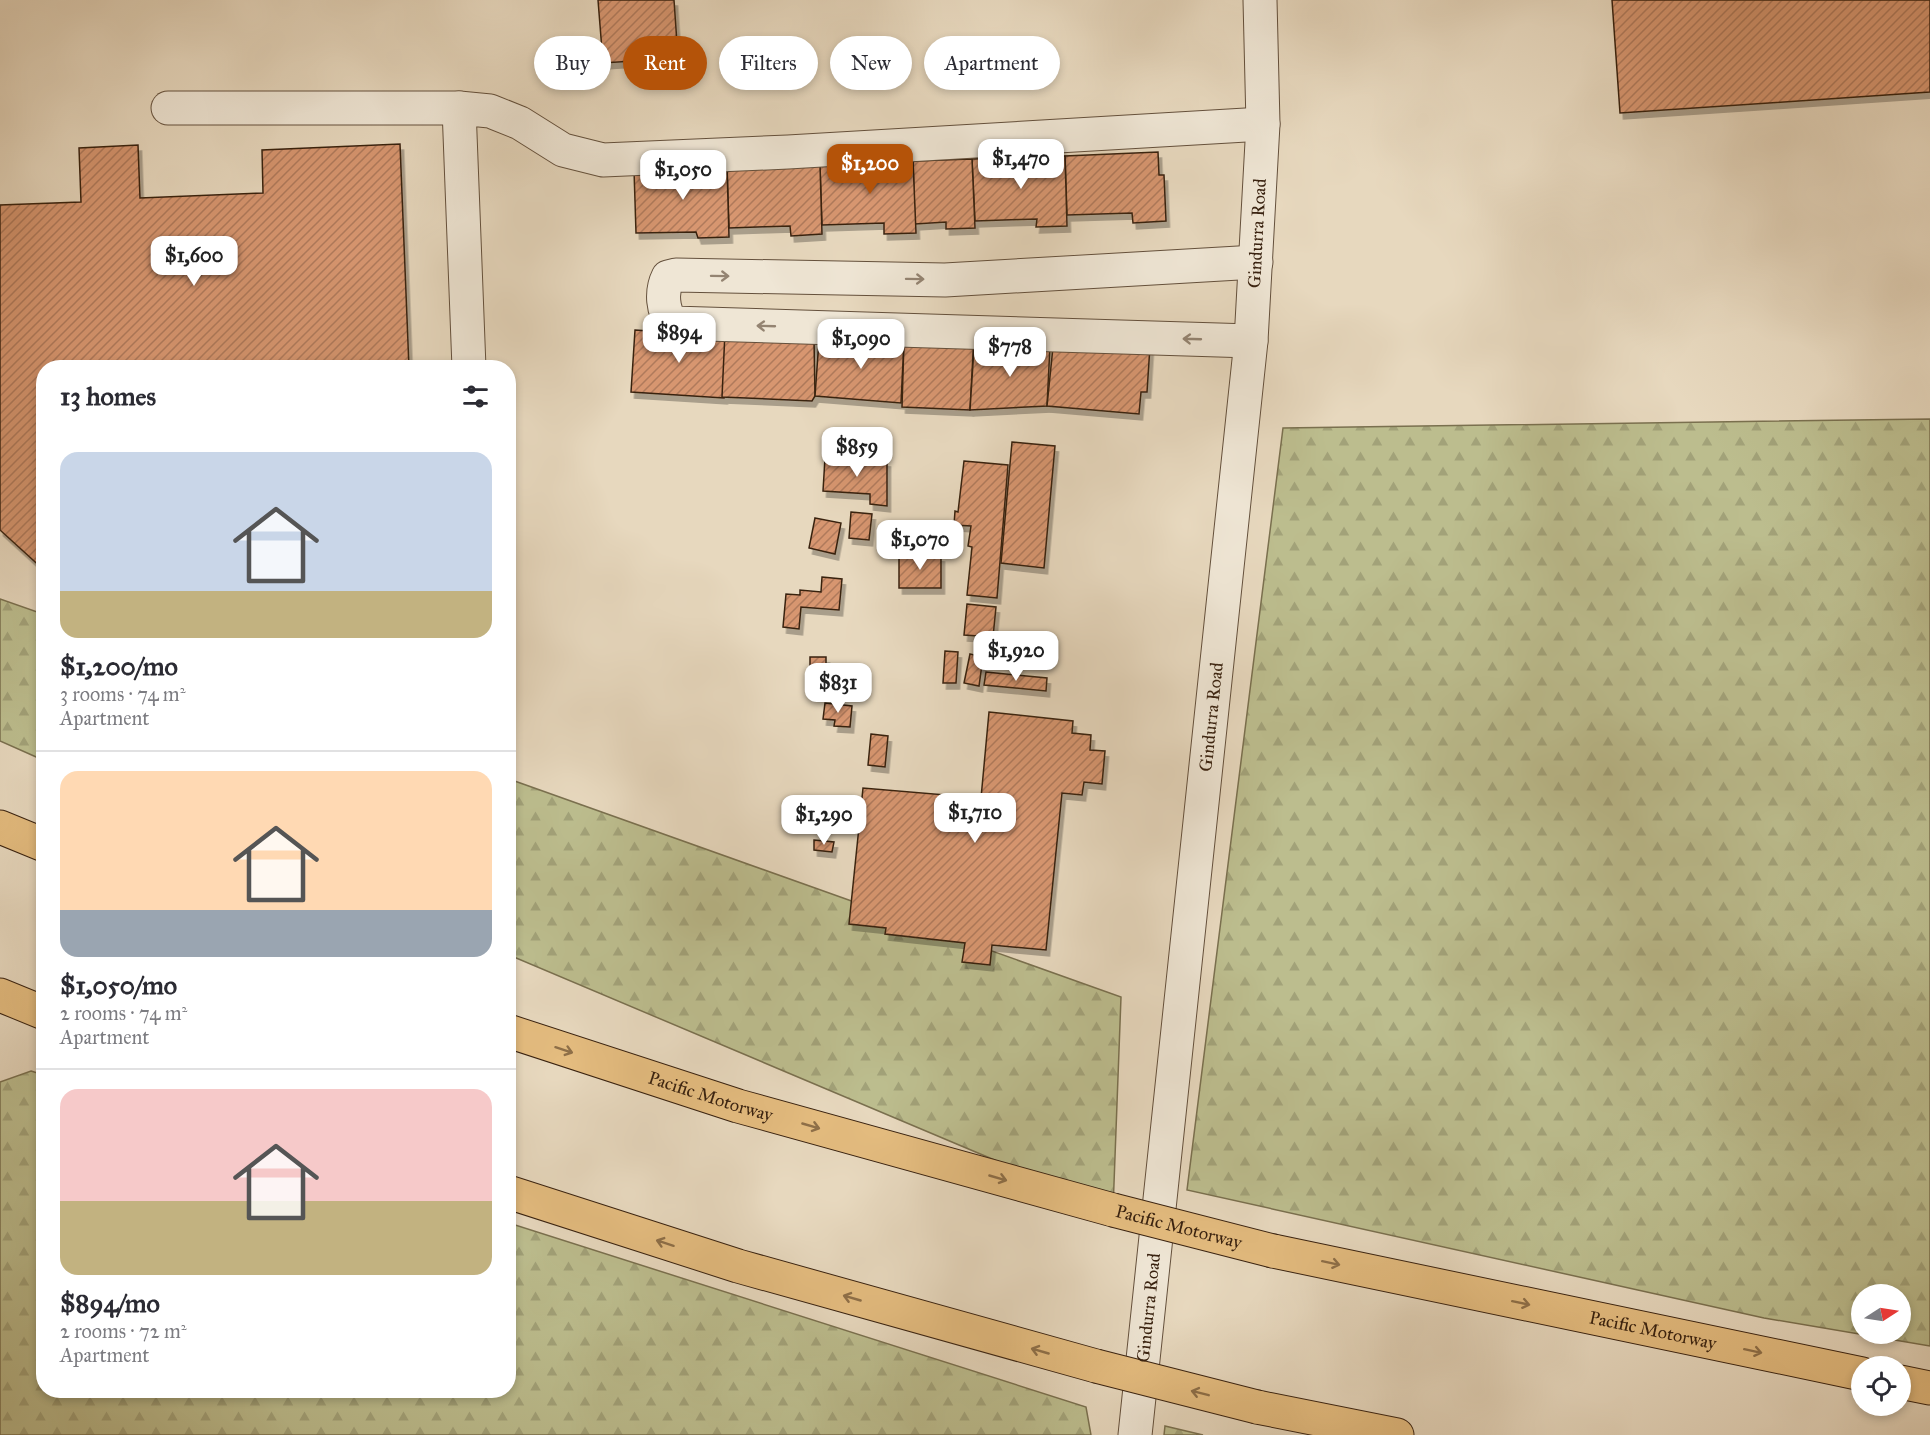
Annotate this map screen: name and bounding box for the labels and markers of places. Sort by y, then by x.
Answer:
pin: $1,470 [972,139,1070,190]
pin: $1,200 [821,144,919,195]
pin: $1,050 [634,150,732,201]
pin: $1,600 [145,236,243,287]
pin: $894 [643,313,715,364]
pin: $1,090 [812,319,910,370]
pin: $778 [974,327,1046,378]
pin: $859 [821,427,893,478]
pin: $1,070 [871,520,969,571]
pin: $1,920 [967,631,1065,682]
pin: $831 [802,663,874,714]
pin: $1,710 [926,793,1024,844]
pin: $1,290 [775,795,873,846]

